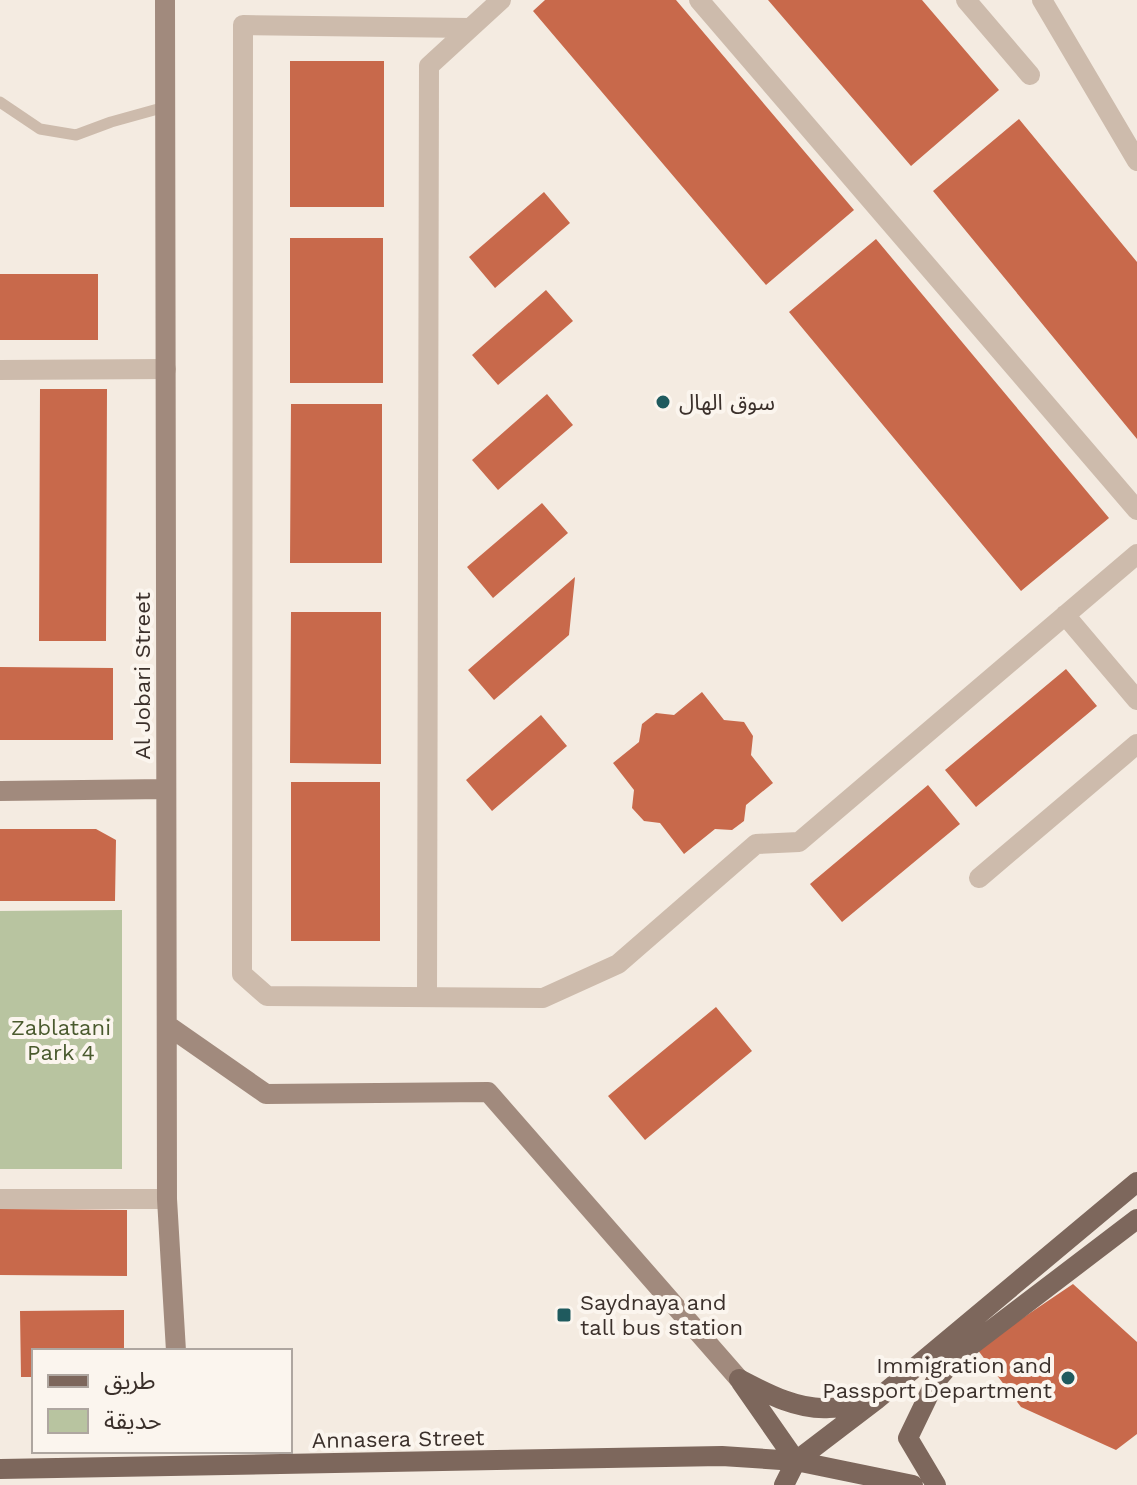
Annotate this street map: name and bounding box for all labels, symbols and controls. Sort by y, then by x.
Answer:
place label: سوق الهال [679,390,775,415]
marker: سوق الهال [654,393,672,411]
street label: Al Jobari Street [130,592,155,760]
park label: Zablatani Park 4 [11,1015,111,1065]
place label: Saydnaya and tall bus station [580,1290,743,1340]
marker: Saydnaya and tall bus station [555,1306,573,1324]
legend [32,1349,292,1453]
place label: Immigration and Passport Department [822,1353,1052,1403]
text: طريق [104,1367,156,1396]
marker: Immigration and Passport Department [1059,1369,1077,1387]
text: حديقة [104,1407,162,1435]
street label: Annasera Street [311,1425,485,1453]

